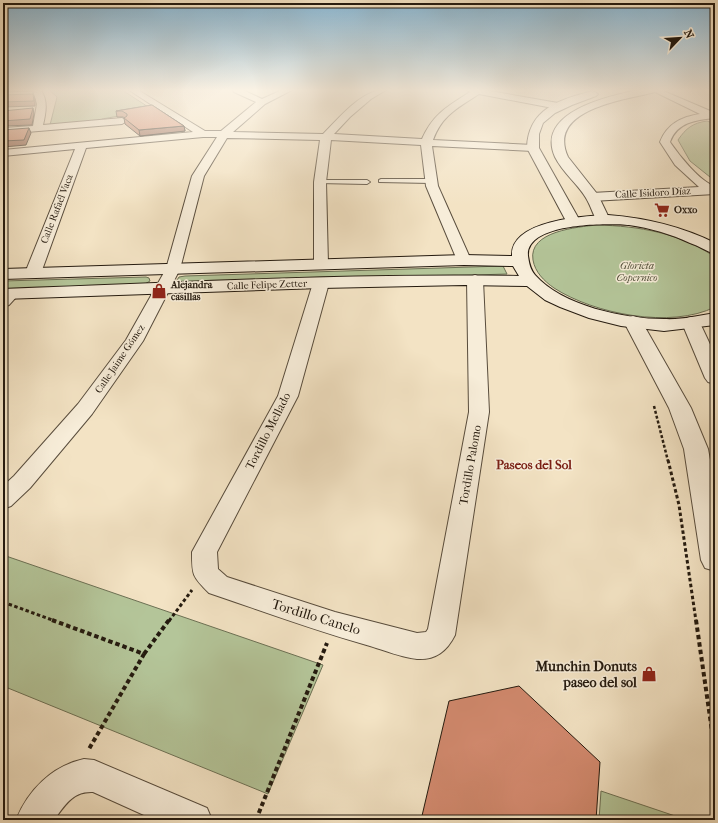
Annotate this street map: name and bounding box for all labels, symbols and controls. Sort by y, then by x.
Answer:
north arrow [660,18,700,58]
text: N [681,27,697,41]
street label: Calle Rafaél Vaca [38,172,76,245]
street label: Calle Isidoro Díaz [615,185,692,201]
supermarket icon: Oxxo [653,201,671,219]
place label: Oxxo [674,204,697,216]
park label: Glorieta Copernico [616,260,658,284]
street label: Calle Felipe Zetter [227,278,308,292]
place label: Alejandra casillas [170,279,213,303]
shop icon: Alejandra casillas [150,282,168,300]
street label: Calle Jaime Gómez [93,322,148,396]
street label: Tordillo Mellado [243,390,293,472]
street label: Tordillo Palomo [456,424,484,506]
district label: Paseos del Sol [496,457,572,472]
street label: Tordillo Canelo [269,595,363,639]
place label: Munchin Donuts paseo del sol [534,658,638,691]
shop icon: Munchin Donuts paseo del sol [640,665,658,683]

